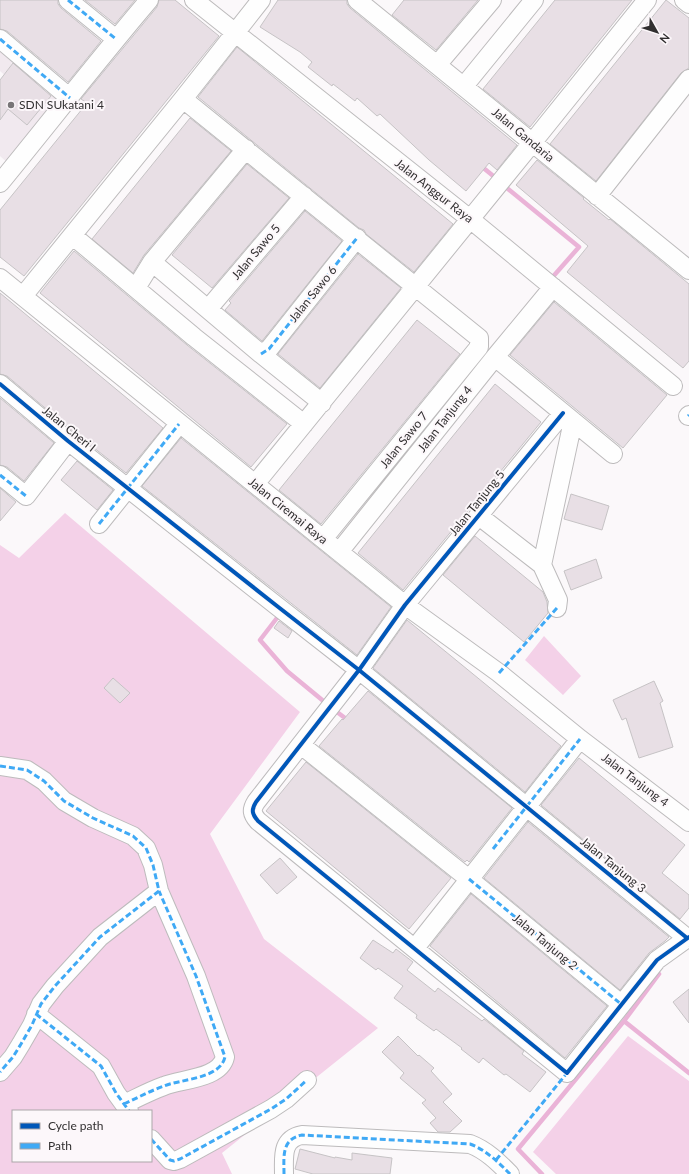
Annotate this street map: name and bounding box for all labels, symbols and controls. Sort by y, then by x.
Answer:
north arrow [637,12,677,52]
text: N [657,31,673,46]
place label: SDN SUkatani 4 [19,97,104,112]
marker: SDN SUkatani 4 [6,100,16,110]
street label: Jalan Gandaria [489,104,558,165]
street label: Jalan Anggur Raya [392,155,477,226]
street label: Jalan Sawo 5 [228,221,283,283]
street label: Jalan Sawo 6 [285,263,340,325]
street label: Jalan Tanjung 4 [414,383,475,455]
street label: Jalan Cheri I [40,403,99,455]
street label: Jalan Sawo 7 [376,409,431,471]
street label: Jalan Tanjung 5 [446,467,508,538]
street label: Jalan Ciremai Raya [246,474,331,547]
street label: Jalan Tanjung 4 [599,750,672,810]
street label: Jalan Tanjung 3 [578,834,649,896]
street label: Jalan Tanjung 2 [510,910,581,973]
legend [12,1110,152,1162]
text: Cycle path [48,1118,103,1133]
text: Path [48,1138,72,1153]

